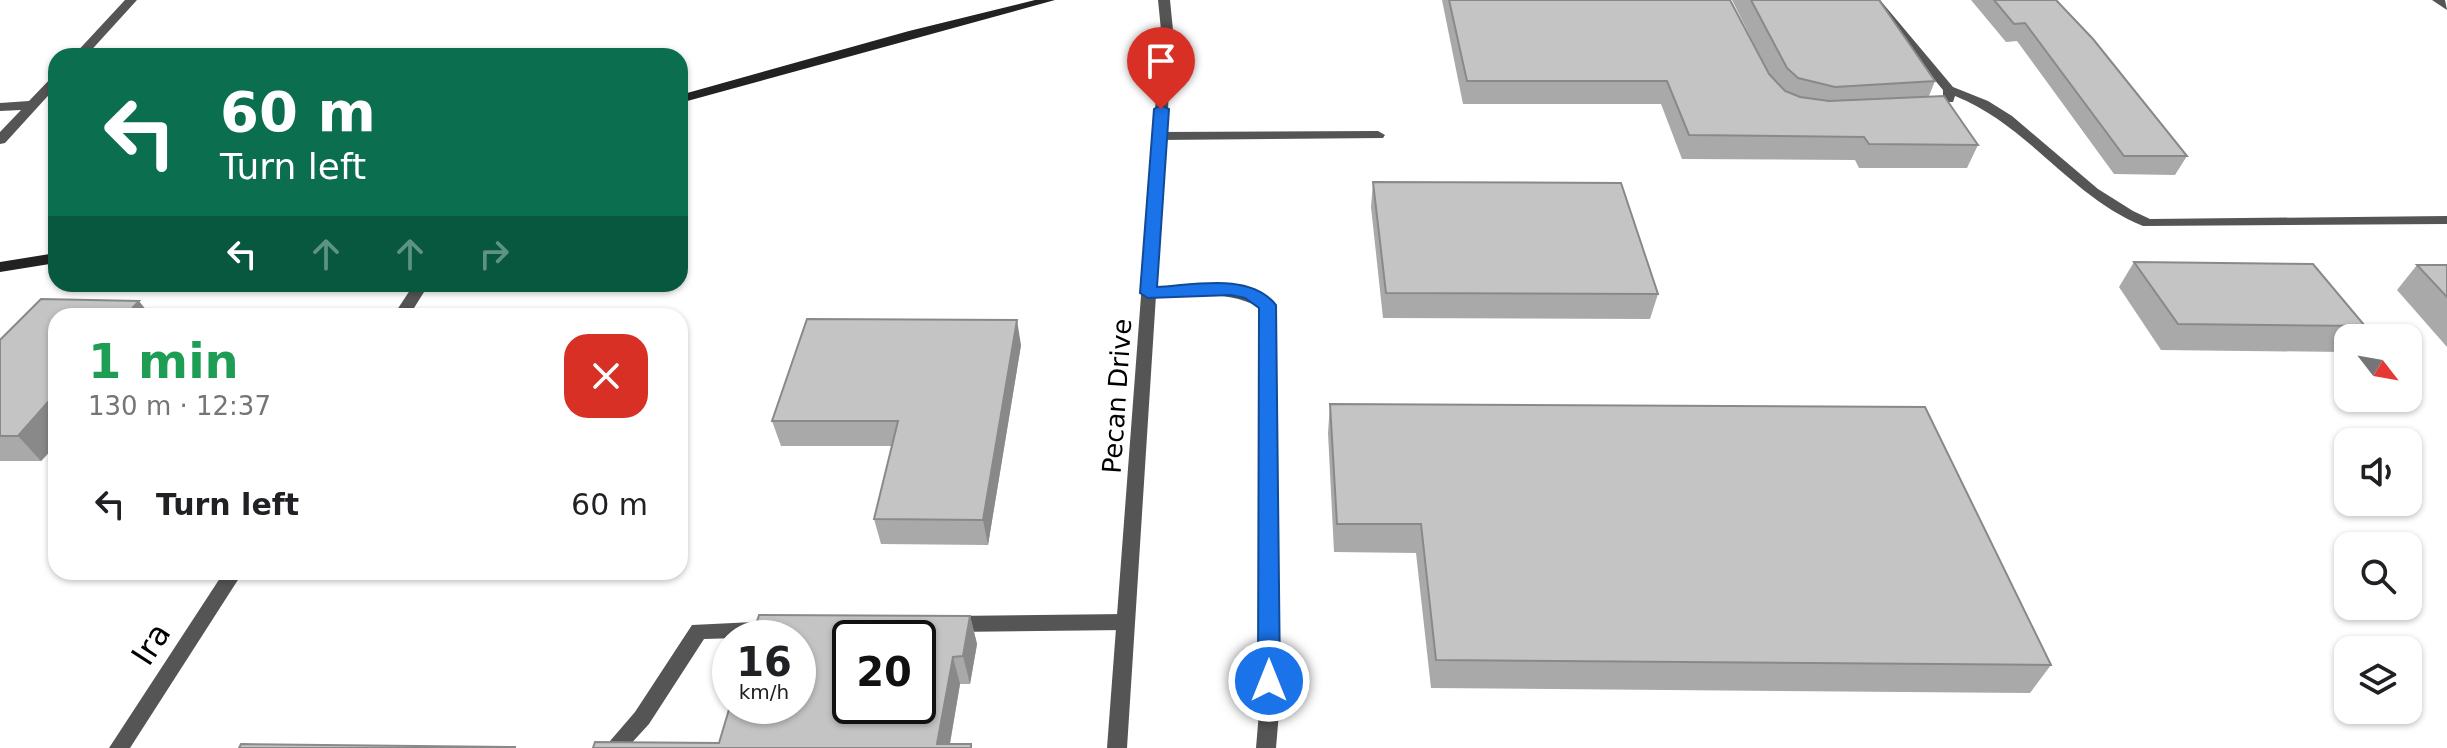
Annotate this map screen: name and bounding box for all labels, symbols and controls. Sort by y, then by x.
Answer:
pin [1127,27,1195,109]
icon: arrive [1139,39,1183,83]
text: 60 m [220,79,376,144]
icon: left [88,80,192,184]
text: Turn left [220,146,366,187]
icon: left [220,232,264,276]
icon: ahead [304,232,348,276]
icon: ahead [388,232,432,276]
icon: right [472,232,516,276]
street label: Pecan Drive [1097,318,1137,474]
north arrow [2334,324,2422,412]
map controls [2334,324,2422,724]
text: 1 min [88,333,239,389]
button: close [564,334,648,418]
text: 130 m · 12:37 [88,391,271,421]
button: sound [2334,428,2422,516]
icon: left [88,482,132,526]
text: Turn left [156,487,299,522]
text: 60 m [571,487,648,522]
button: search [2334,532,2422,620]
street label: Ira [124,616,178,672]
speed limit sign: 20 [832,620,936,724]
button: layers [2334,636,2422,724]
text: 16 [736,639,792,685]
position arrow [1227,639,1311,723]
text: km/h [739,680,789,704]

